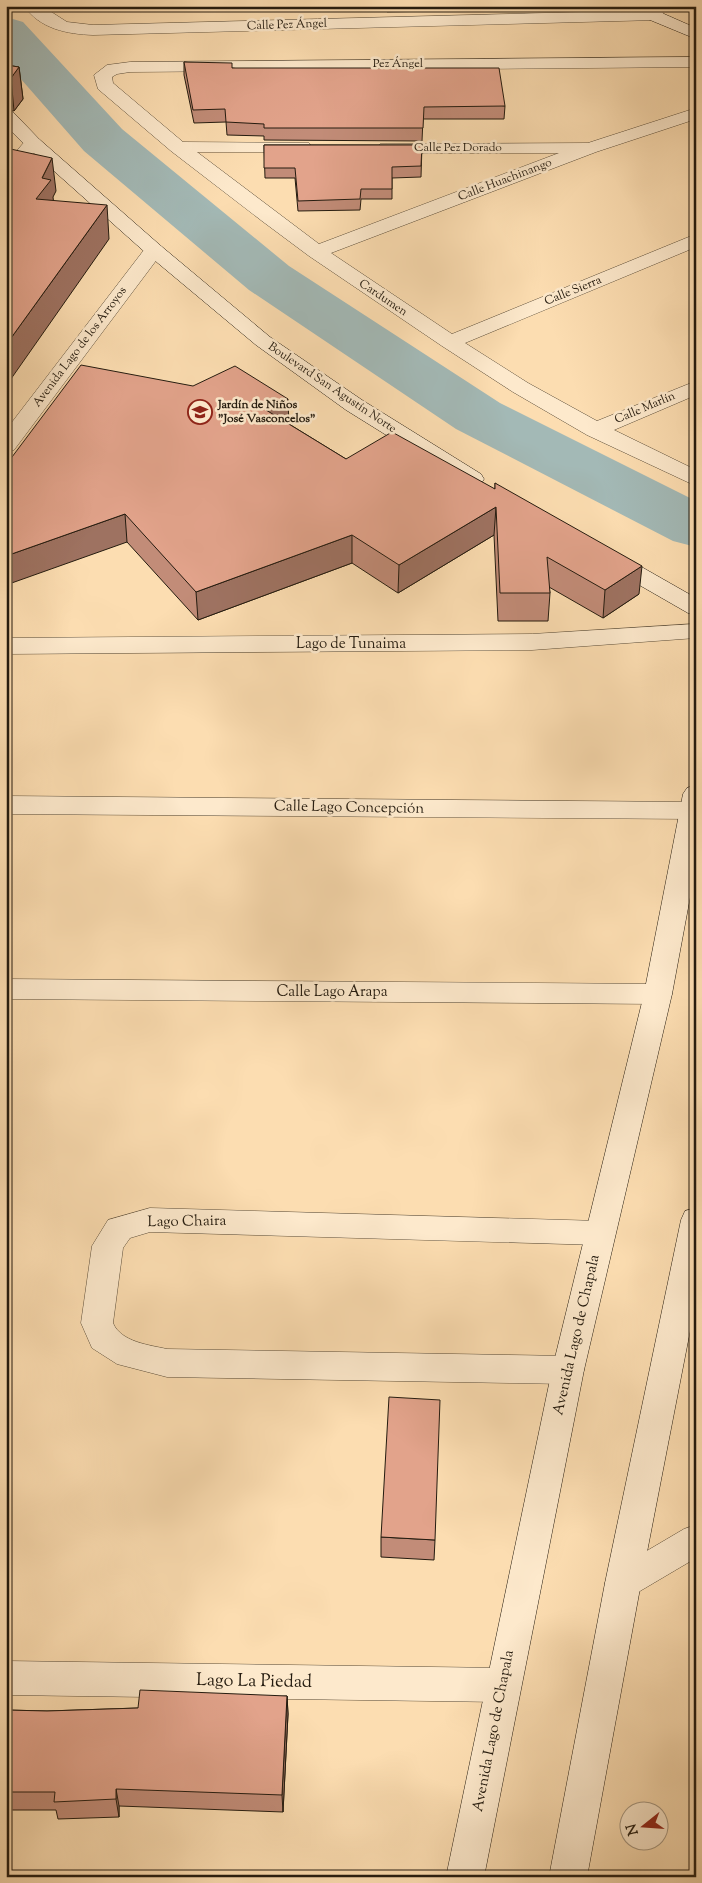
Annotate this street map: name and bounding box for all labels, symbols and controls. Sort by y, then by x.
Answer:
street label: Calle Pez Ángel [247,15,328,35]
street label: Pez Ángel [373,55,424,73]
street label: Calle Pez Dorado [414,139,502,157]
street label: Calle Huachinango [455,154,555,206]
street label: Calle Sierra [542,271,605,311]
street label: Cardumen [355,275,411,321]
street label: Avenida Lago de los Arroyos [29,283,132,411]
street label: Boulevard San Agustín Norte [264,338,400,438]
street label: Calle Marlín [612,387,678,429]
place label: Jardín de Niños "José Vasconcelos" [217,396,316,428]
school or university icon: Jardín de Niños "José Vasconcelos" [187,399,213,425]
street label: Lago de Tunaima [296,634,406,655]
street label: Calle Lago Concepción [274,796,424,820]
street label: Calle Lago Arapa [276,982,388,1003]
street label: Lago Chaira [147,1211,227,1233]
street label: Avenida Lago de Chapala [548,1252,606,1417]
street label: Avenida Lago de Chapala [468,1648,520,1814]
street label: Lago La Piedad [196,1668,312,1696]
north arrow [620,1800,670,1850]
text: N [622,1821,645,1837]

